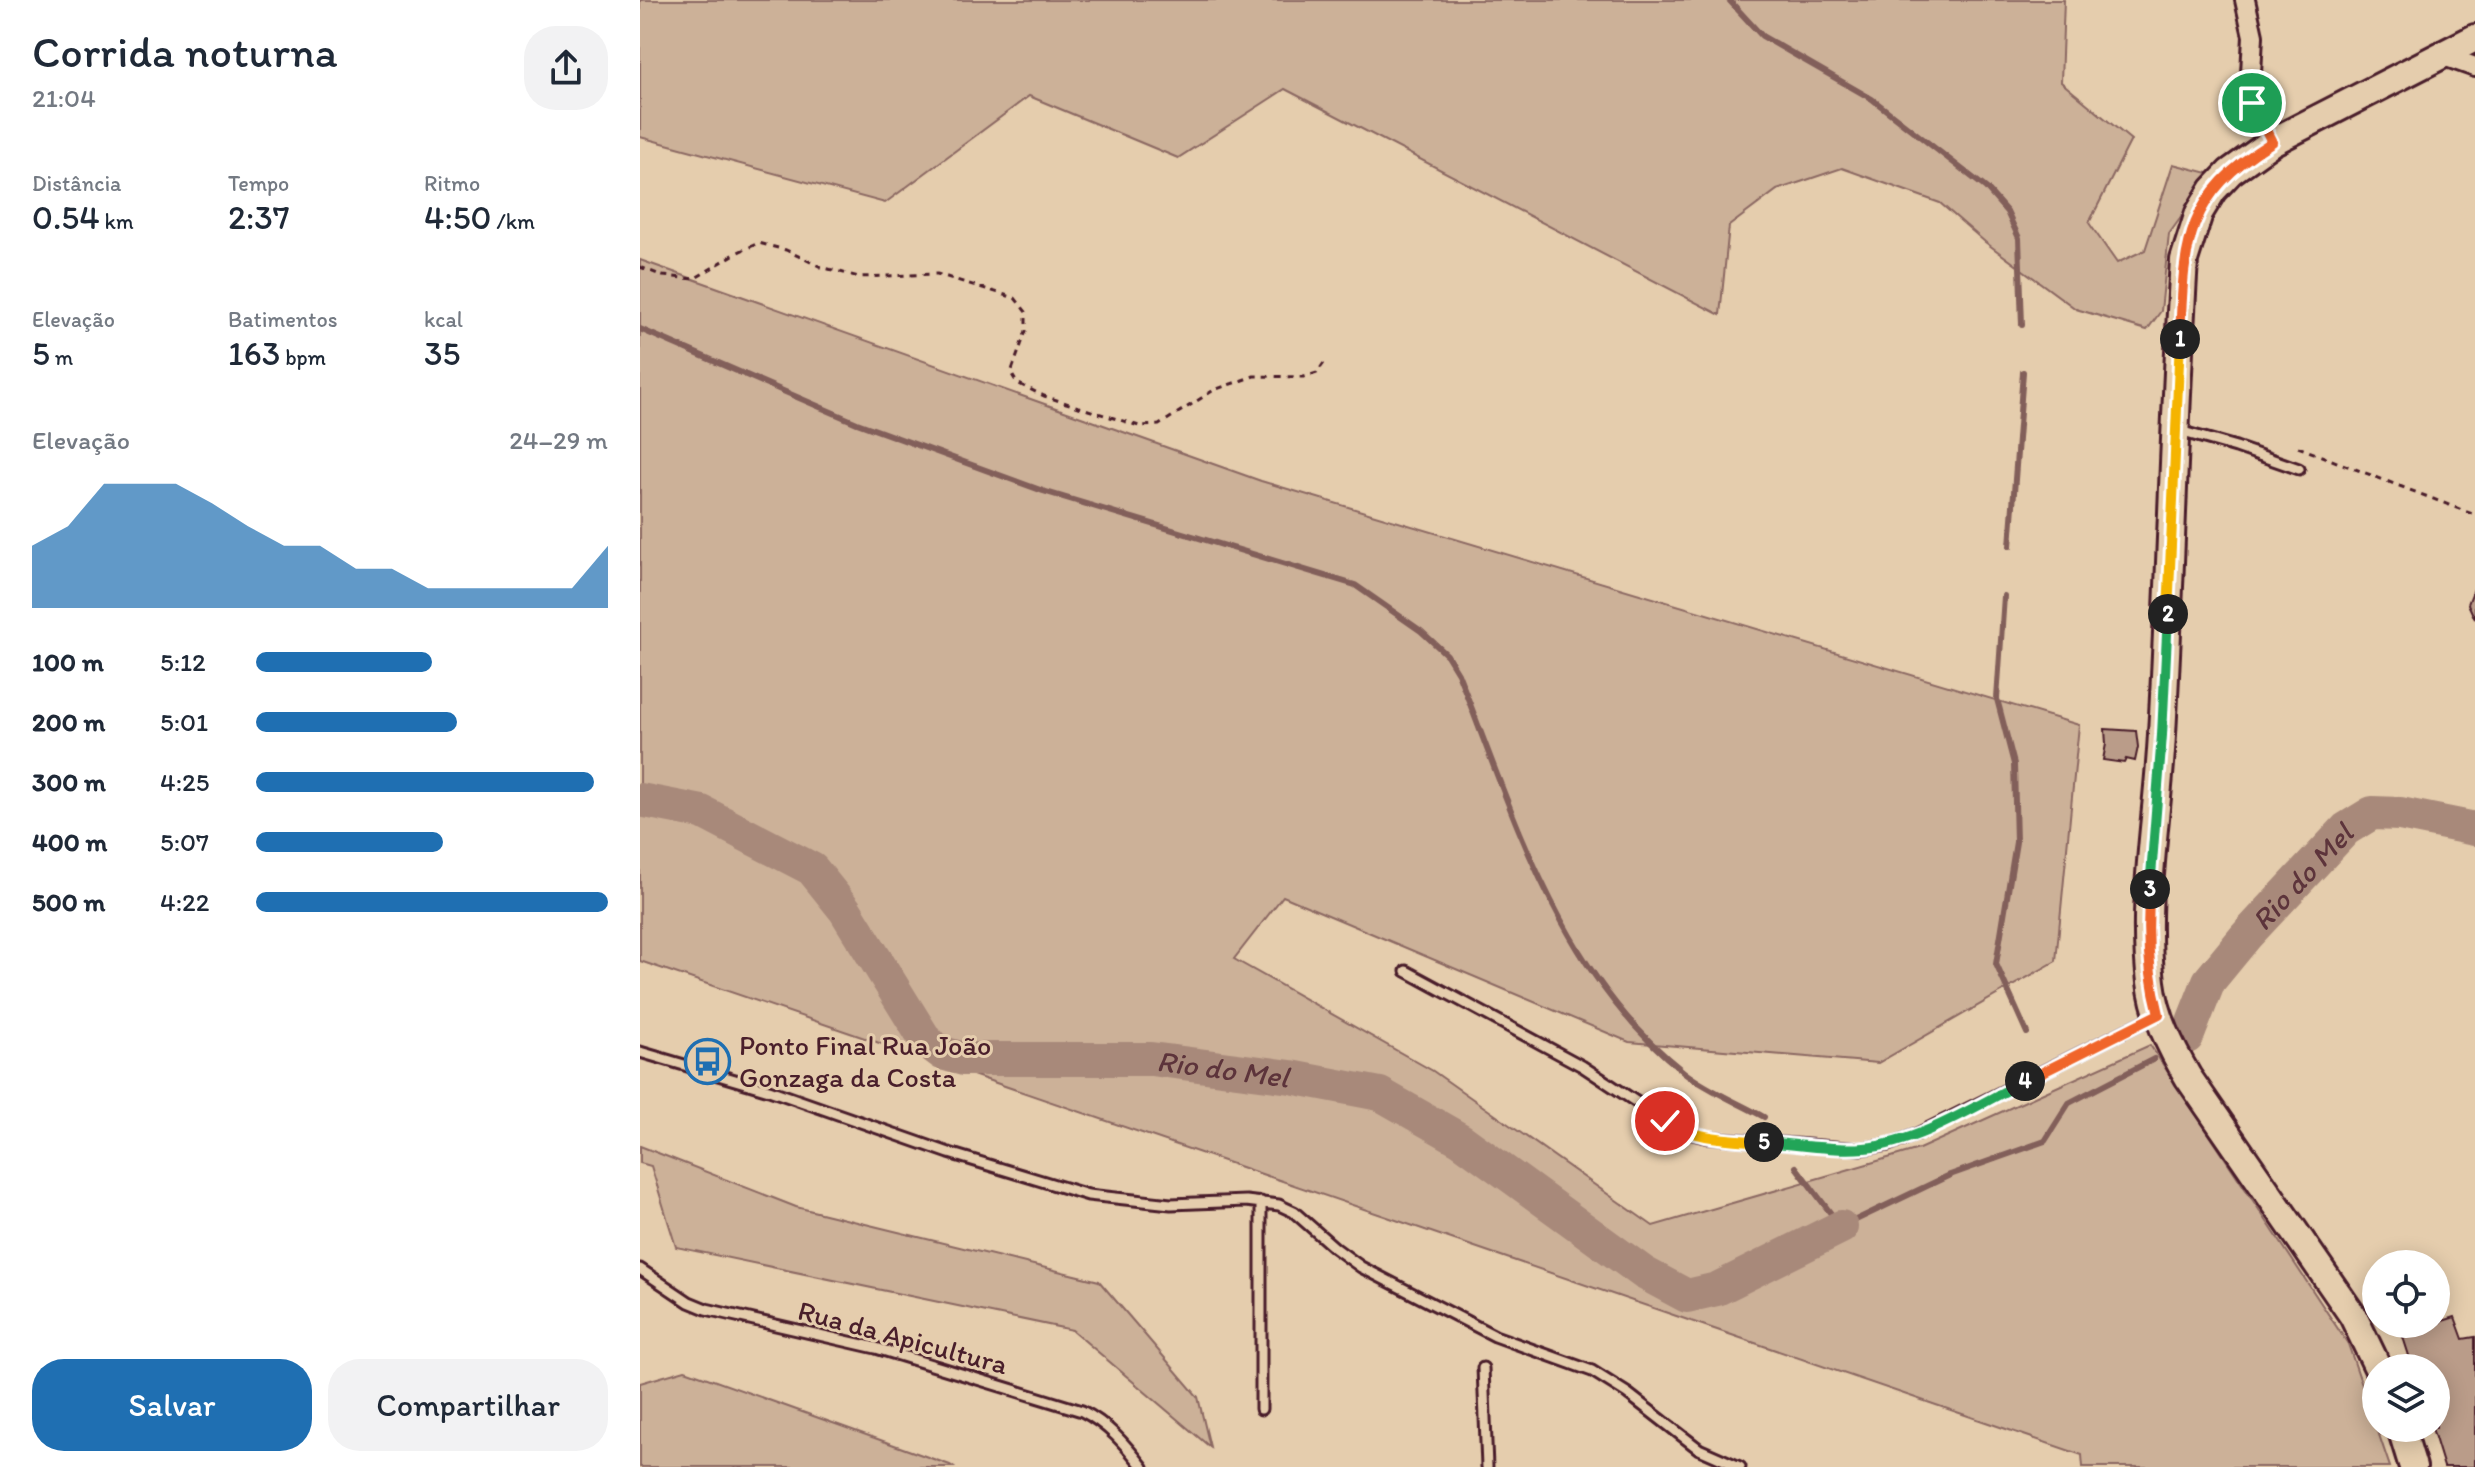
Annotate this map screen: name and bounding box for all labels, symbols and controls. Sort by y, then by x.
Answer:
text: Corrida noturna [32,25,338,78]
button: share [524,26,608,110]
pin [2218,69,2286,137]
icon: arrive [2230,81,2274,125]
text: 21:04 [32,82,96,114]
text: Distância [32,170,122,197]
text: Tempo [228,170,289,197]
text: Ritmo [424,170,480,197]
text: 0.54 [32,197,100,238]
text: 2:37 [228,197,290,238]
text: 4:50 [424,197,492,238]
text: km [100,208,134,235]
text: /km [492,208,535,235]
text: Elevação [32,306,115,333]
text: Batimentos [228,306,338,333]
text: kcal [424,306,463,333]
pin: 1 [2160,319,2200,359]
text: 1 [2175,325,2185,352]
text: 5 [32,333,50,374]
text: 163 [228,333,280,374]
text: 35 [424,333,460,374]
text: m [50,344,73,371]
text: bpm [280,344,326,371]
text: Elevação [32,424,130,456]
text: 24–29 m [509,424,608,456]
pin: 2 [2148,594,2188,634]
text: 2 [2162,600,2174,627]
text: 100 m [32,646,104,678]
text: 5:12 [160,646,206,678]
text: 200 m [32,706,105,738]
text: 5:01 [160,706,208,738]
text: 300 m [32,766,106,798]
text: 4:25 [160,766,209,798]
water label: Rio do Mel [2243,813,2362,938]
text: 400 m [32,826,107,858]
text: 5:07 [160,826,209,858]
pin: 3 [2130,869,2170,909]
text: 3 [2144,875,2156,902]
text: 500 m [32,886,105,918]
text: 4:22 [160,886,209,918]
place label: Ponto Final Rua João Gonzaga da Costa [739,1028,991,1094]
bus stop icon: Ponto Final Rua João Gonzaga da Costa [684,1037,732,1085]
water label: Rio do Mel [1155,1041,1294,1095]
pin: 4 [2005,1061,2045,1101]
text: 4 [2018,1067,2032,1094]
pin [1631,1087,1699,1155]
icon: check [1643,1099,1687,1143]
pin: 5 [1744,1122,1784,1162]
text: 5 [1758,1128,1770,1155]
map controls [2362,1250,2450,1442]
button: locate [2362,1250,2450,1338]
street label: Rua da Apicultura [794,1293,1012,1381]
button: layers [2362,1354,2450,1442]
button: Salvar [32,1359,312,1451]
button: Compartilhar [328,1359,608,1451]

